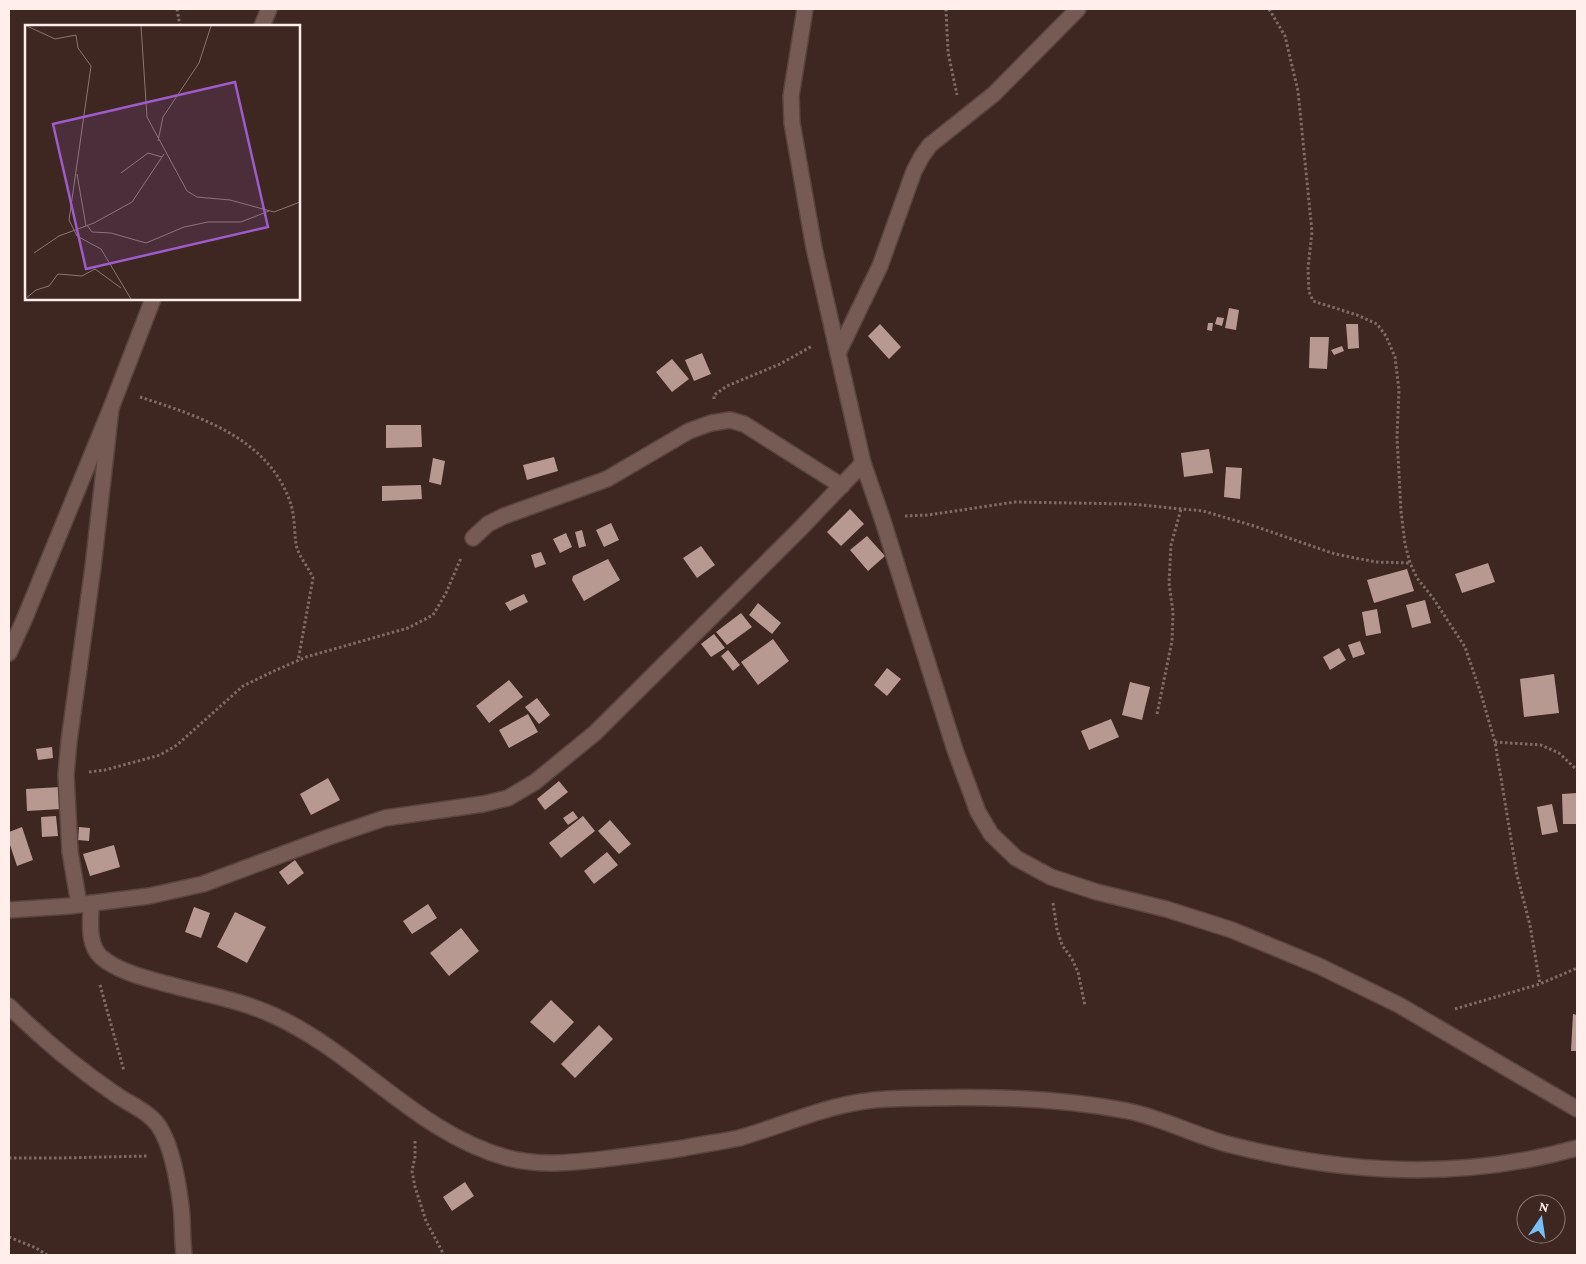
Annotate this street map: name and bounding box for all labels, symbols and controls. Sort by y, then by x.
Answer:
inset map [25,25,300,300]
north arrow [1516,1194,1566,1244]
text: N [1537,1197,1551,1215]

